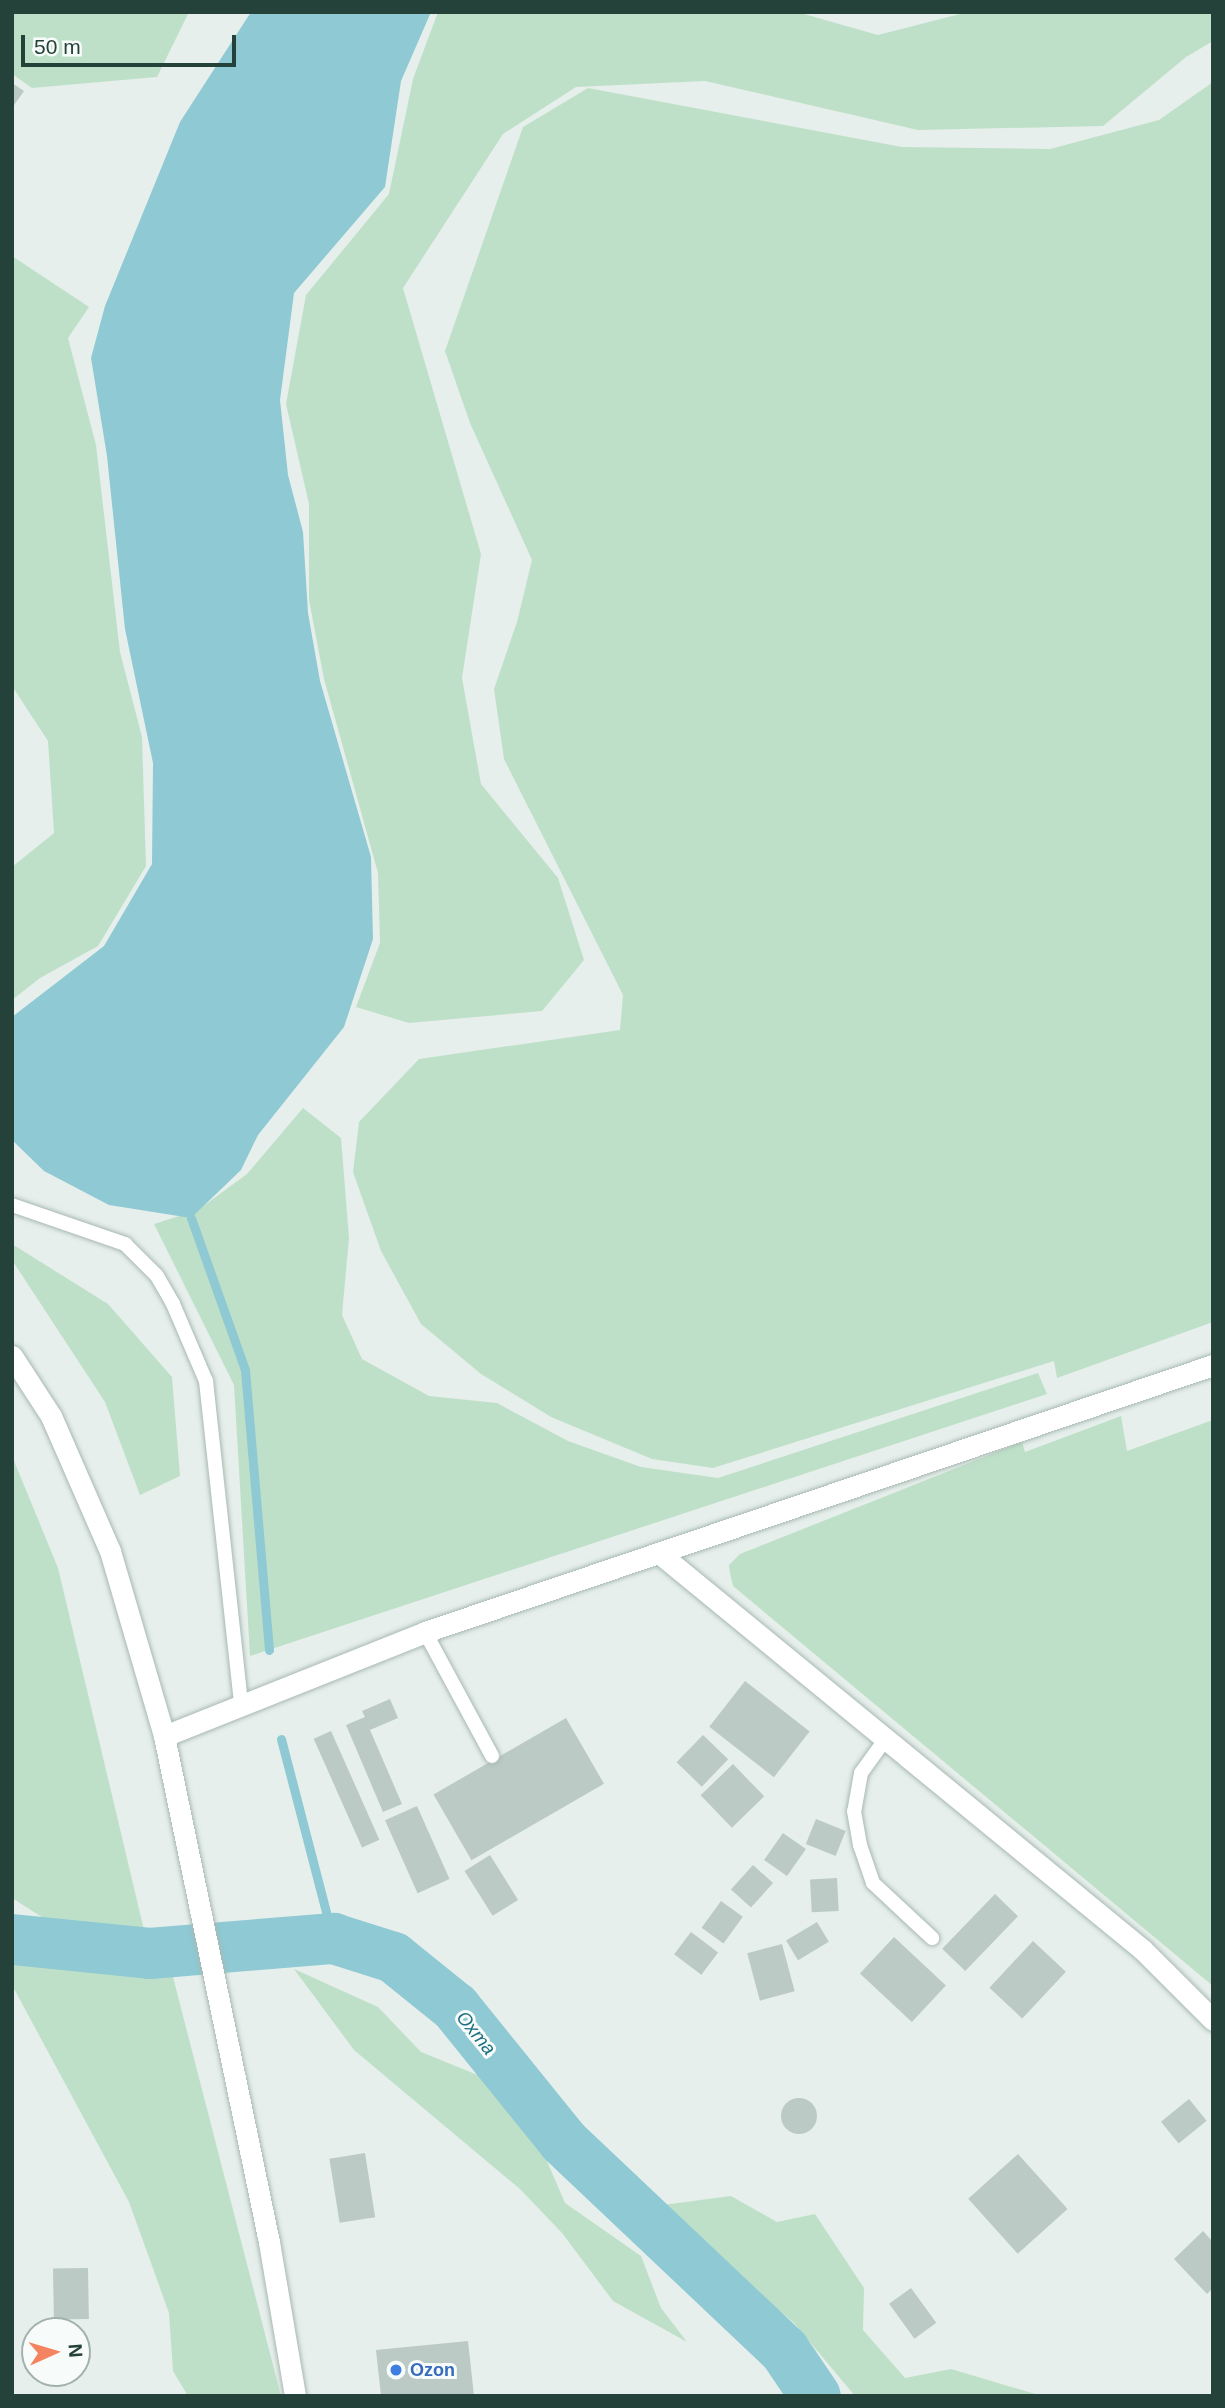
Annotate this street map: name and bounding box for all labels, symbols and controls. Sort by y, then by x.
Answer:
scale bar [24,21,240,65]
text: 50 m [34,35,81,58]
water label: Охта [451,2006,501,2060]
north arrow [21,2317,91,2387]
text: N [64,2343,86,2358]
place label: Ozon [410,2359,455,2381]
marker: Ozon [388,2362,404,2378]

